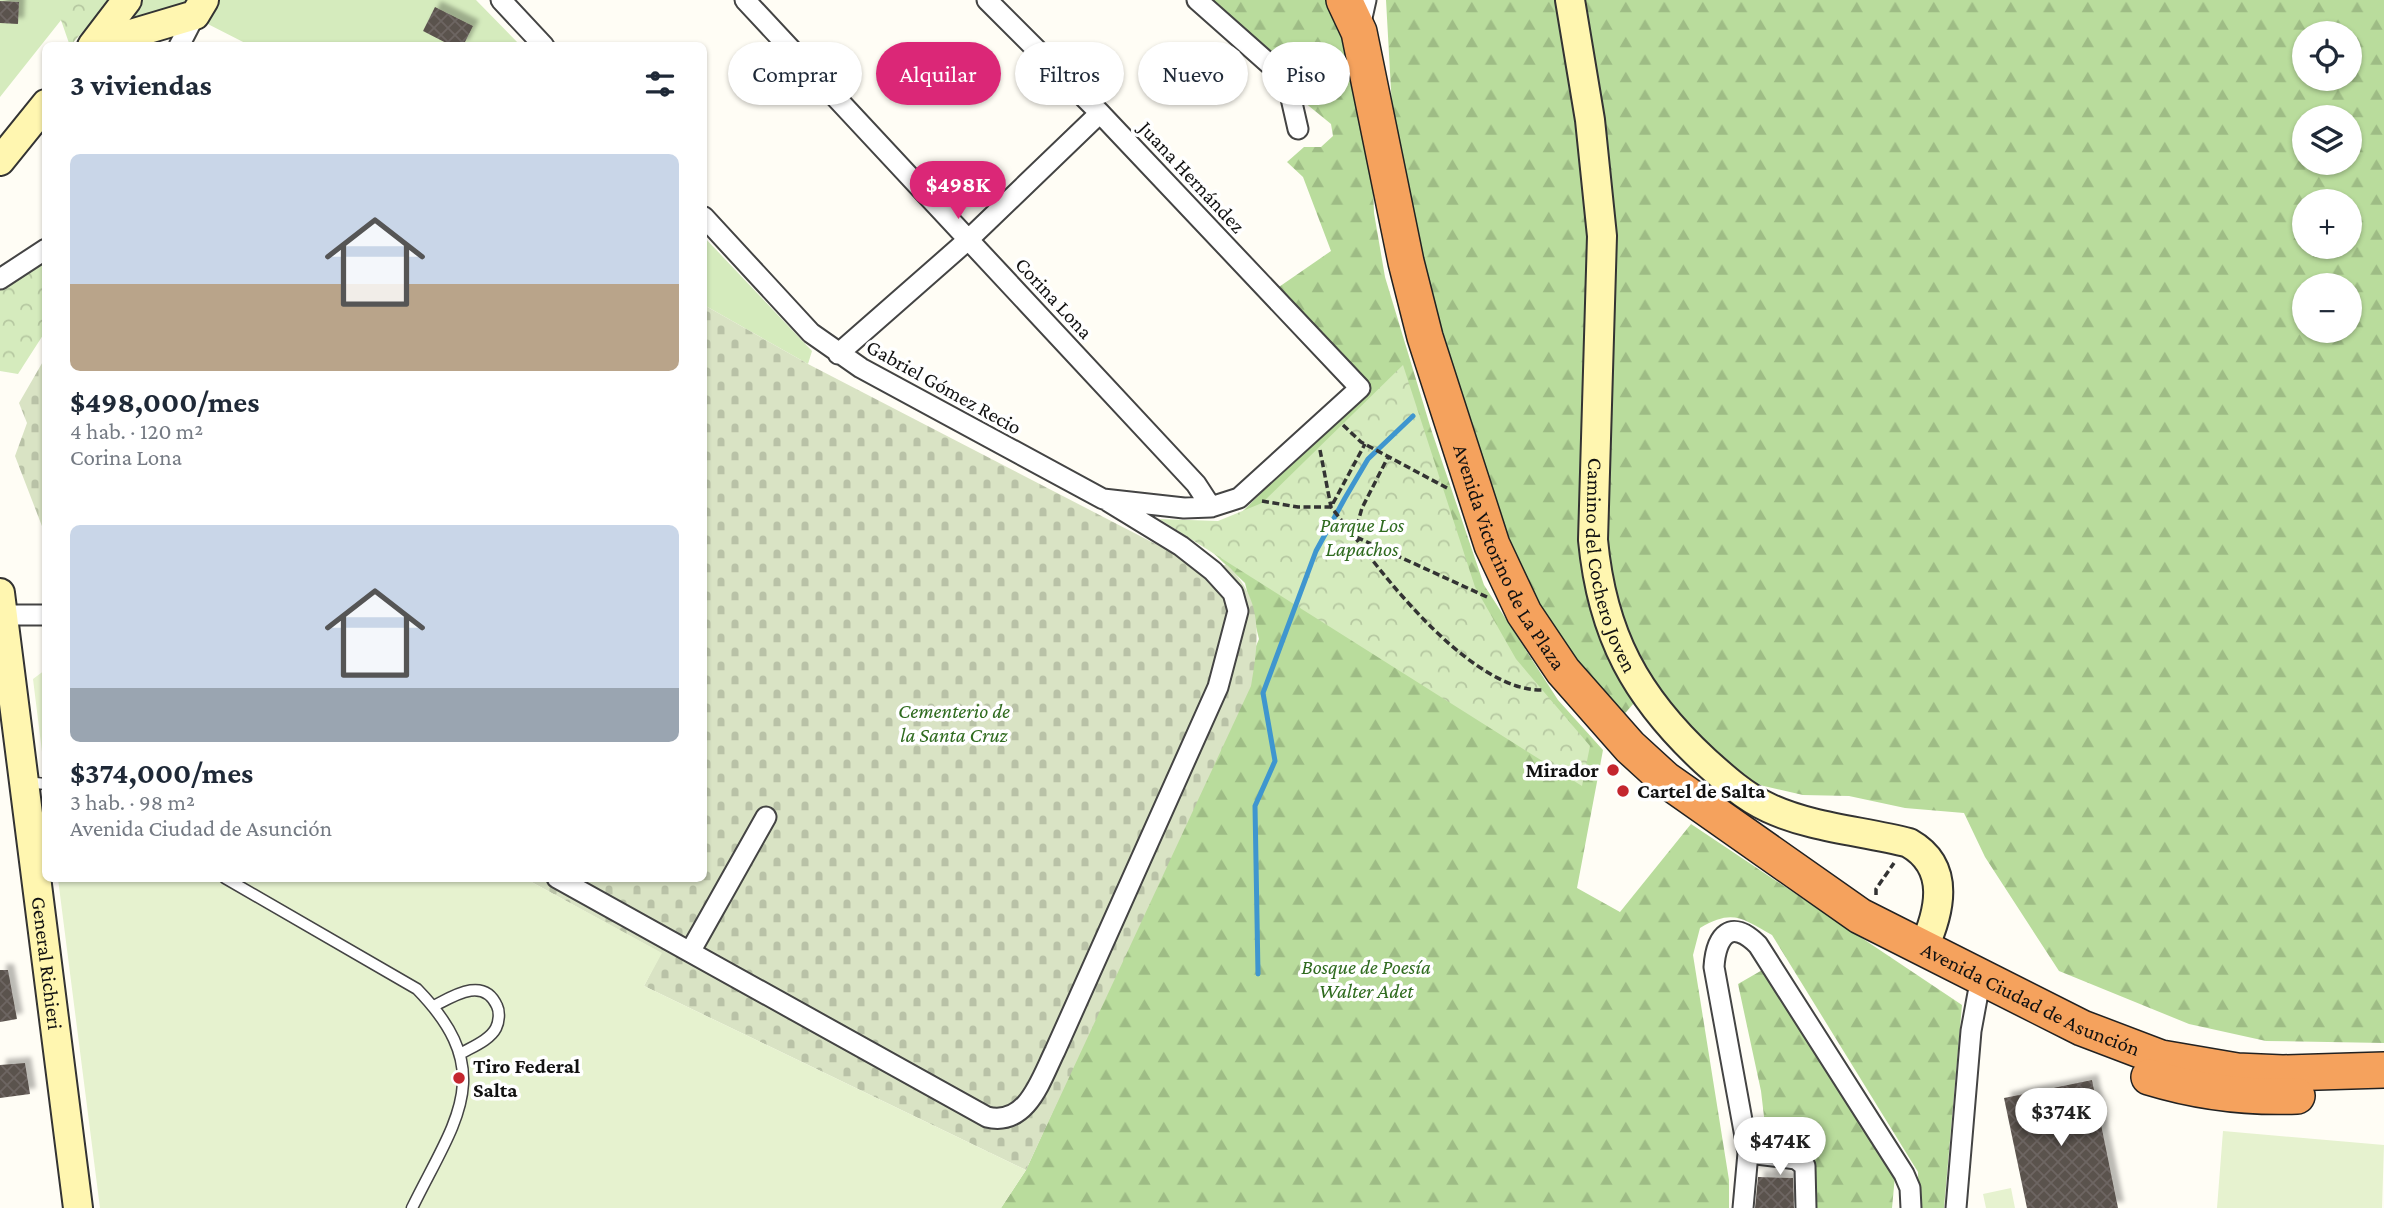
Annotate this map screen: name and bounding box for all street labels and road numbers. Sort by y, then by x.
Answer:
street label: Juana Hernández [1133,115,1250,238]
street label: Corina Lona [1010,252,1098,344]
street label: Gabriel Gómez Recio [862,334,1026,440]
street label: Avenida Victorino de La Plaza [1448,441,1571,675]
street label: Camino del Cochero Joven [1581,457,1642,677]
street label: General Richieri [27,895,67,1032]
street label: Avenida Ciudad de Asunción [1917,937,2143,1061]

